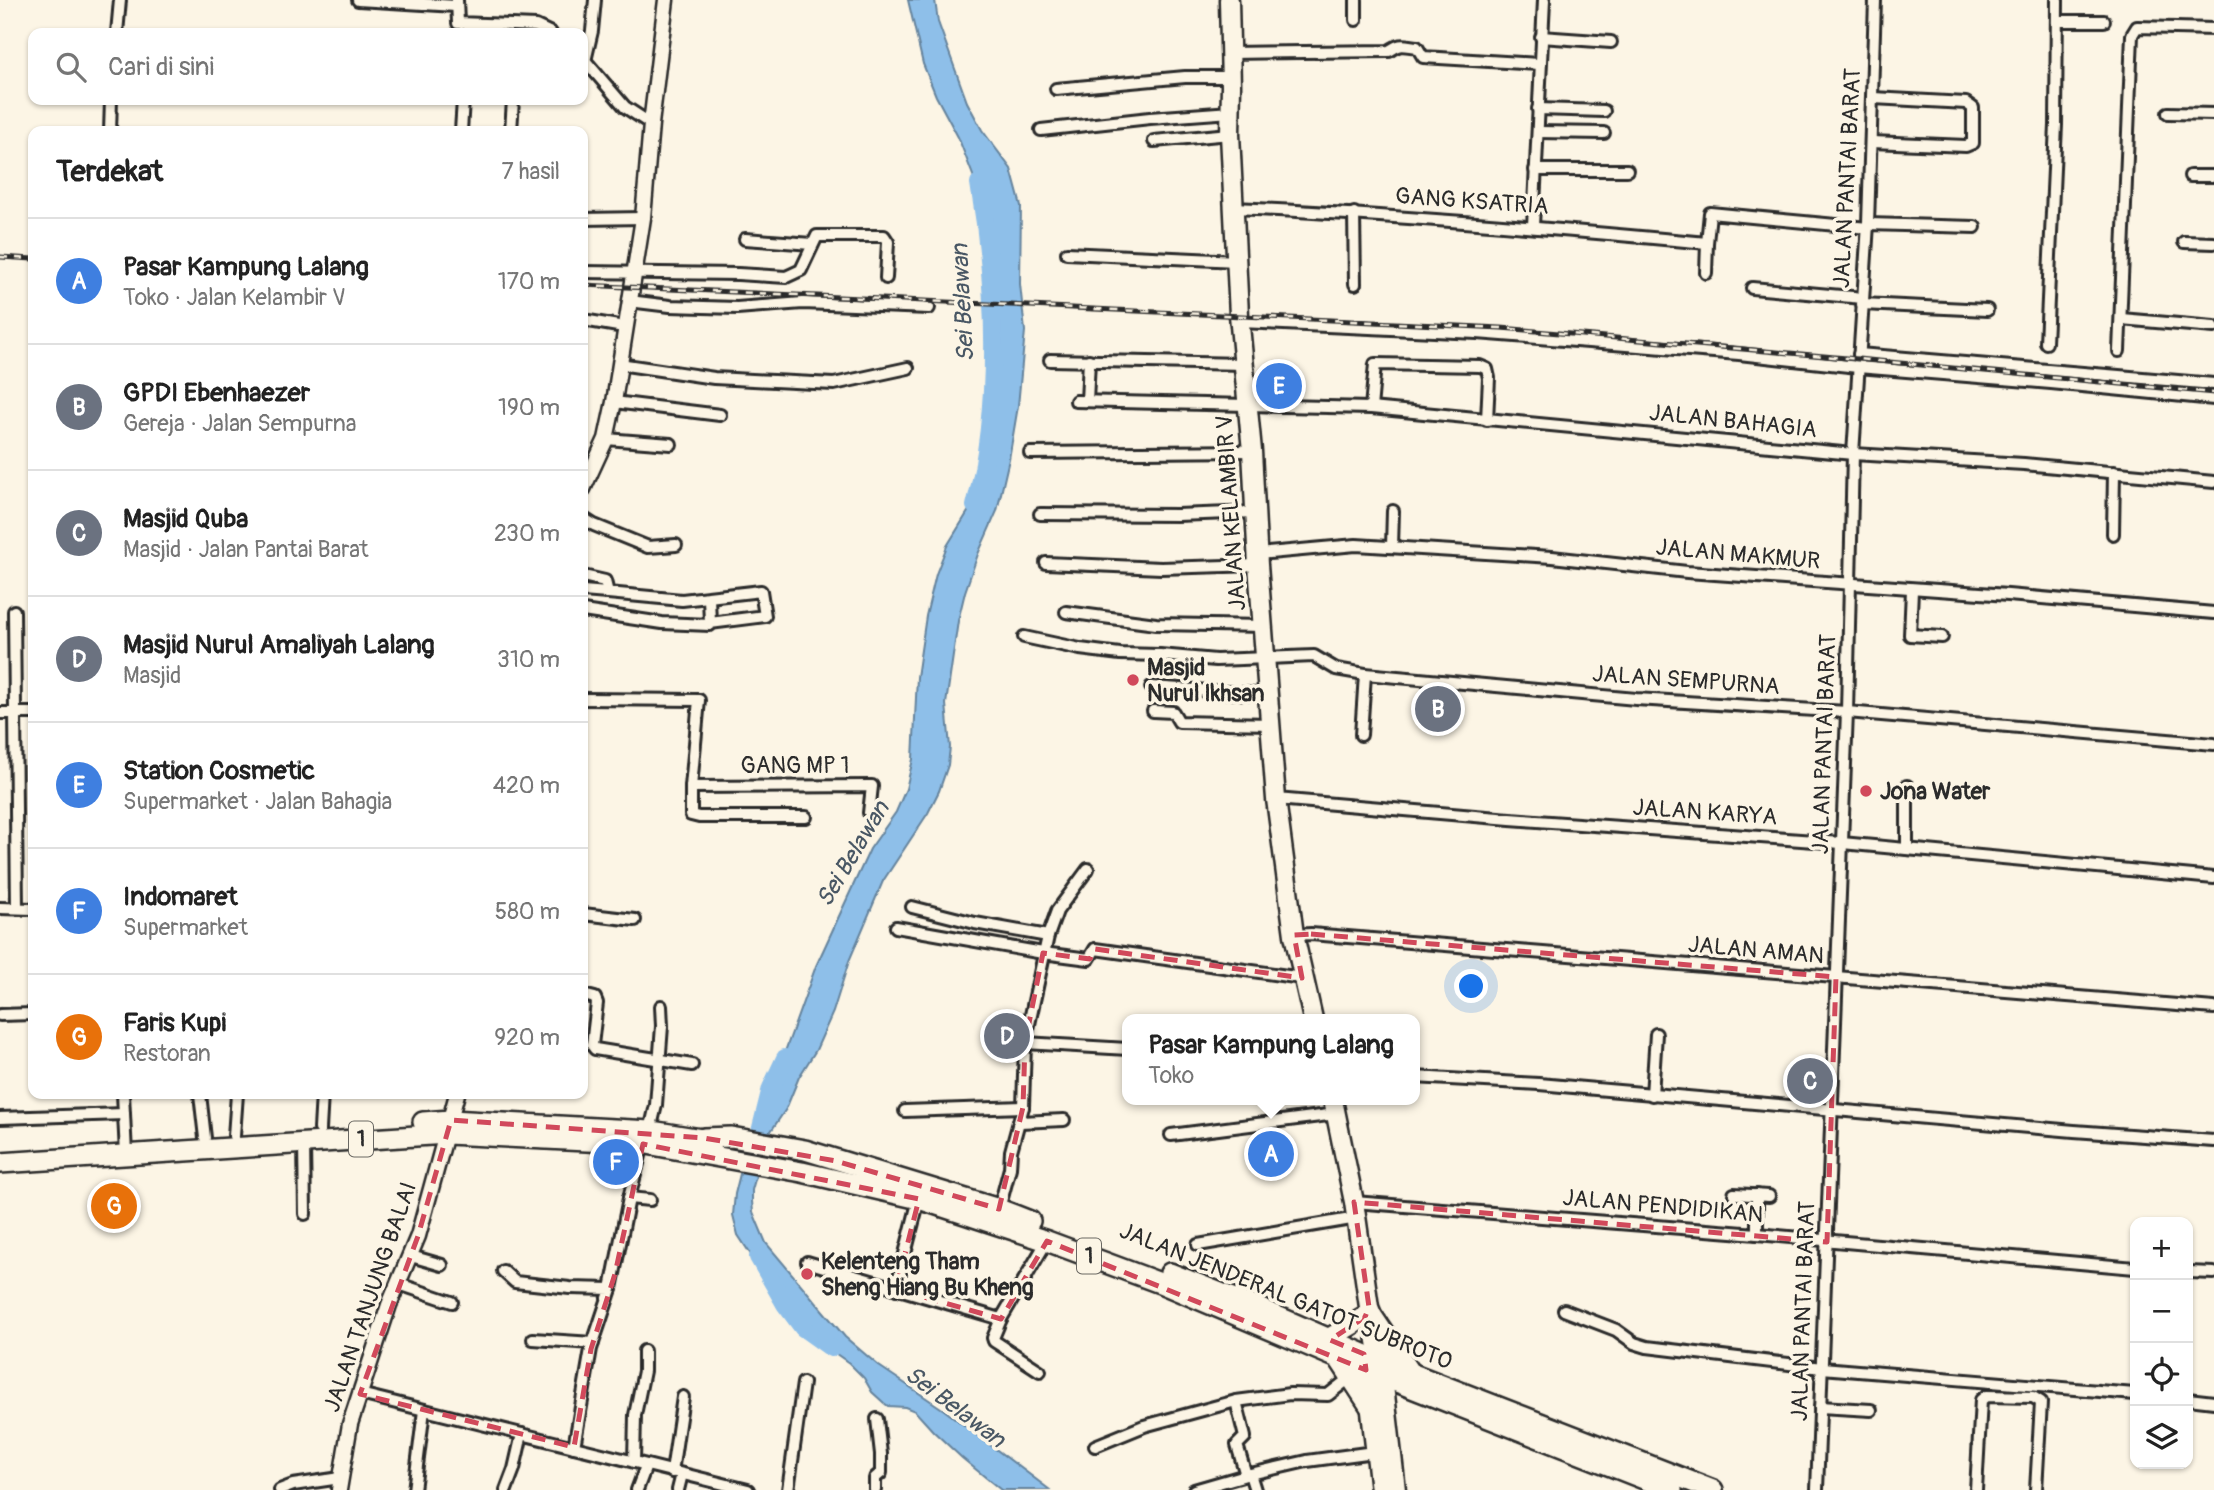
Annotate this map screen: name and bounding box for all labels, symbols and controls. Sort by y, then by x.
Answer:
search box [28,28,588,105]
icon: search [52,48,90,86]
text: Cari di sini [108,51,214,83]
street label: JALAN PANTAI BARAT [1827,67,1867,289]
text: Terdekat [56,153,163,190]
text: 7 hasil [502,157,560,186]
street label: GANG KSATRIA [1394,181,1550,221]
water label: Sei Belawan [945,242,981,363]
text: Pasar Kampung Lalang [123,251,369,283]
text: A [72,267,86,296]
text: 170 m [498,267,560,296]
text: Toko · Jalan Kelambir V [123,283,346,312]
pin: E [1256,360,1302,412]
text: GPDI Ebenhaezer [123,377,310,409]
text: B [72,393,86,422]
text: 190 m [498,393,560,422]
street label: JALAN BAHAGIA [1648,398,1818,444]
text: Gereja · Jalan Sempurna [123,409,357,438]
street label: JALAN KELAMBIR V [1210,414,1252,612]
text: Masjid Quba [123,503,248,535]
text: C [72,519,86,548]
text: 230 m [494,519,560,548]
street label: JALAN MAKMUR [1655,532,1821,576]
text: Masjid · Jalan Pantai Barat [123,535,369,564]
text: Masjid Nurul Amaliyah Lalang [123,629,435,661]
street label: JALAN PANTAI BARAT [1806,633,1842,855]
text: D [72,645,86,674]
text: 310 m [497,645,560,674]
place label: Masjid Nurul Ikhsan [1147,653,1265,708]
street label: JALAN SEMPURNA [1591,659,1781,701]
text: Masjid [123,661,181,690]
marker: Masjid Nurul Ikhsan [1125,672,1141,688]
pin: B [1415,683,1461,735]
street label: GANG MP 1 [740,751,850,780]
text: Station Cosmetic [123,755,315,787]
text: E [73,771,85,800]
text: 420 m [493,771,560,800]
place label: Jona Water [1880,777,1991,806]
marker: Jona Water [1858,783,1874,799]
text: Supermarket · Jalan Bahagia [123,787,392,816]
street label: JALAN KARYA [1632,792,1778,832]
water label: Sei Belawan [810,795,896,912]
text: Indomaret [123,881,238,913]
text: F [72,897,86,926]
text: 580 m [495,897,560,926]
text: Supermarket [123,913,248,942]
street label: JALAN AMAN [1687,930,1825,970]
your location [1454,969,1488,1003]
text: Faris Kupi [123,1007,226,1039]
pin: D [984,1010,1030,1062]
popup [1122,1014,1420,1105]
text: G [71,1023,87,1052]
text: 920 m [494,1023,560,1052]
text: Pasar Kampung Lalang [1148,1029,1394,1061]
text: Restoran [123,1039,211,1068]
pin: C [1787,1055,1833,1107]
text: Toko [1148,1061,1194,1090]
road number: 1 [349,1122,373,1156]
pin: A [1248,1128,1294,1180]
pin: F [593,1136,639,1188]
street label: JALAN TANJUNG BALAI [317,1178,423,1416]
pin: G [91,1180,137,1232]
street label: JALAN PENDIDIKAN [1562,1183,1764,1229]
street label: JALAN PANTAI BARAT [1785,1200,1821,1422]
street label: JALAN JENDERAL GATOT SUBROTO [1115,1216,1457,1376]
map controls [2130,1217,2193,1469]
button: + [2130,1217,2193,1280]
road number: 1 [1077,1238,1101,1274]
place label: Kelenteng Tham Sheng Hiang Bu Kheng [821,1247,1034,1302]
marker: Kelenteng Tham Sheng Hiang Bu Kheng [799,1266,815,1282]
button: − [2130,1280,2193,1343]
button: locate [2130,1343,2193,1406]
water label: Sei Belawan [899,1360,1012,1455]
button: layers [2130,1406,2193,1469]

